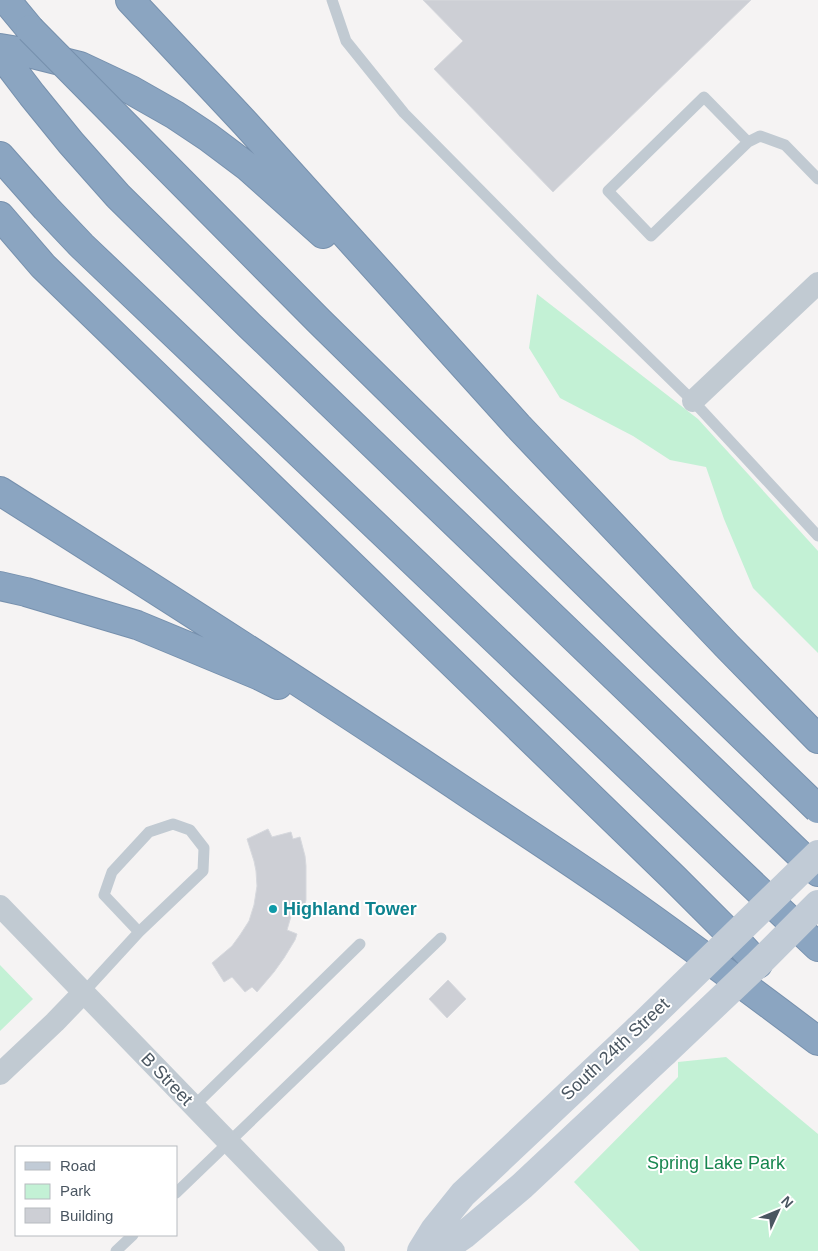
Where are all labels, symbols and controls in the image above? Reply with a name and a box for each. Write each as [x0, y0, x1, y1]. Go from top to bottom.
place label: Highland Tower [283, 899, 417, 919]
marker: Highland Tower [267, 903, 279, 915]
street label: South 24th Street [557, 994, 673, 1104]
street label: B Street [137, 1049, 197, 1109]
legend [15, 1146, 178, 1236]
park label: Spring Lake Park [647, 1153, 786, 1173]
text: Road [60, 1157, 96, 1174]
text: Park [60, 1182, 91, 1199]
north arrow [753, 1186, 803, 1236]
text: N [778, 1193, 797, 1211]
text: Building [60, 1207, 113, 1224]

